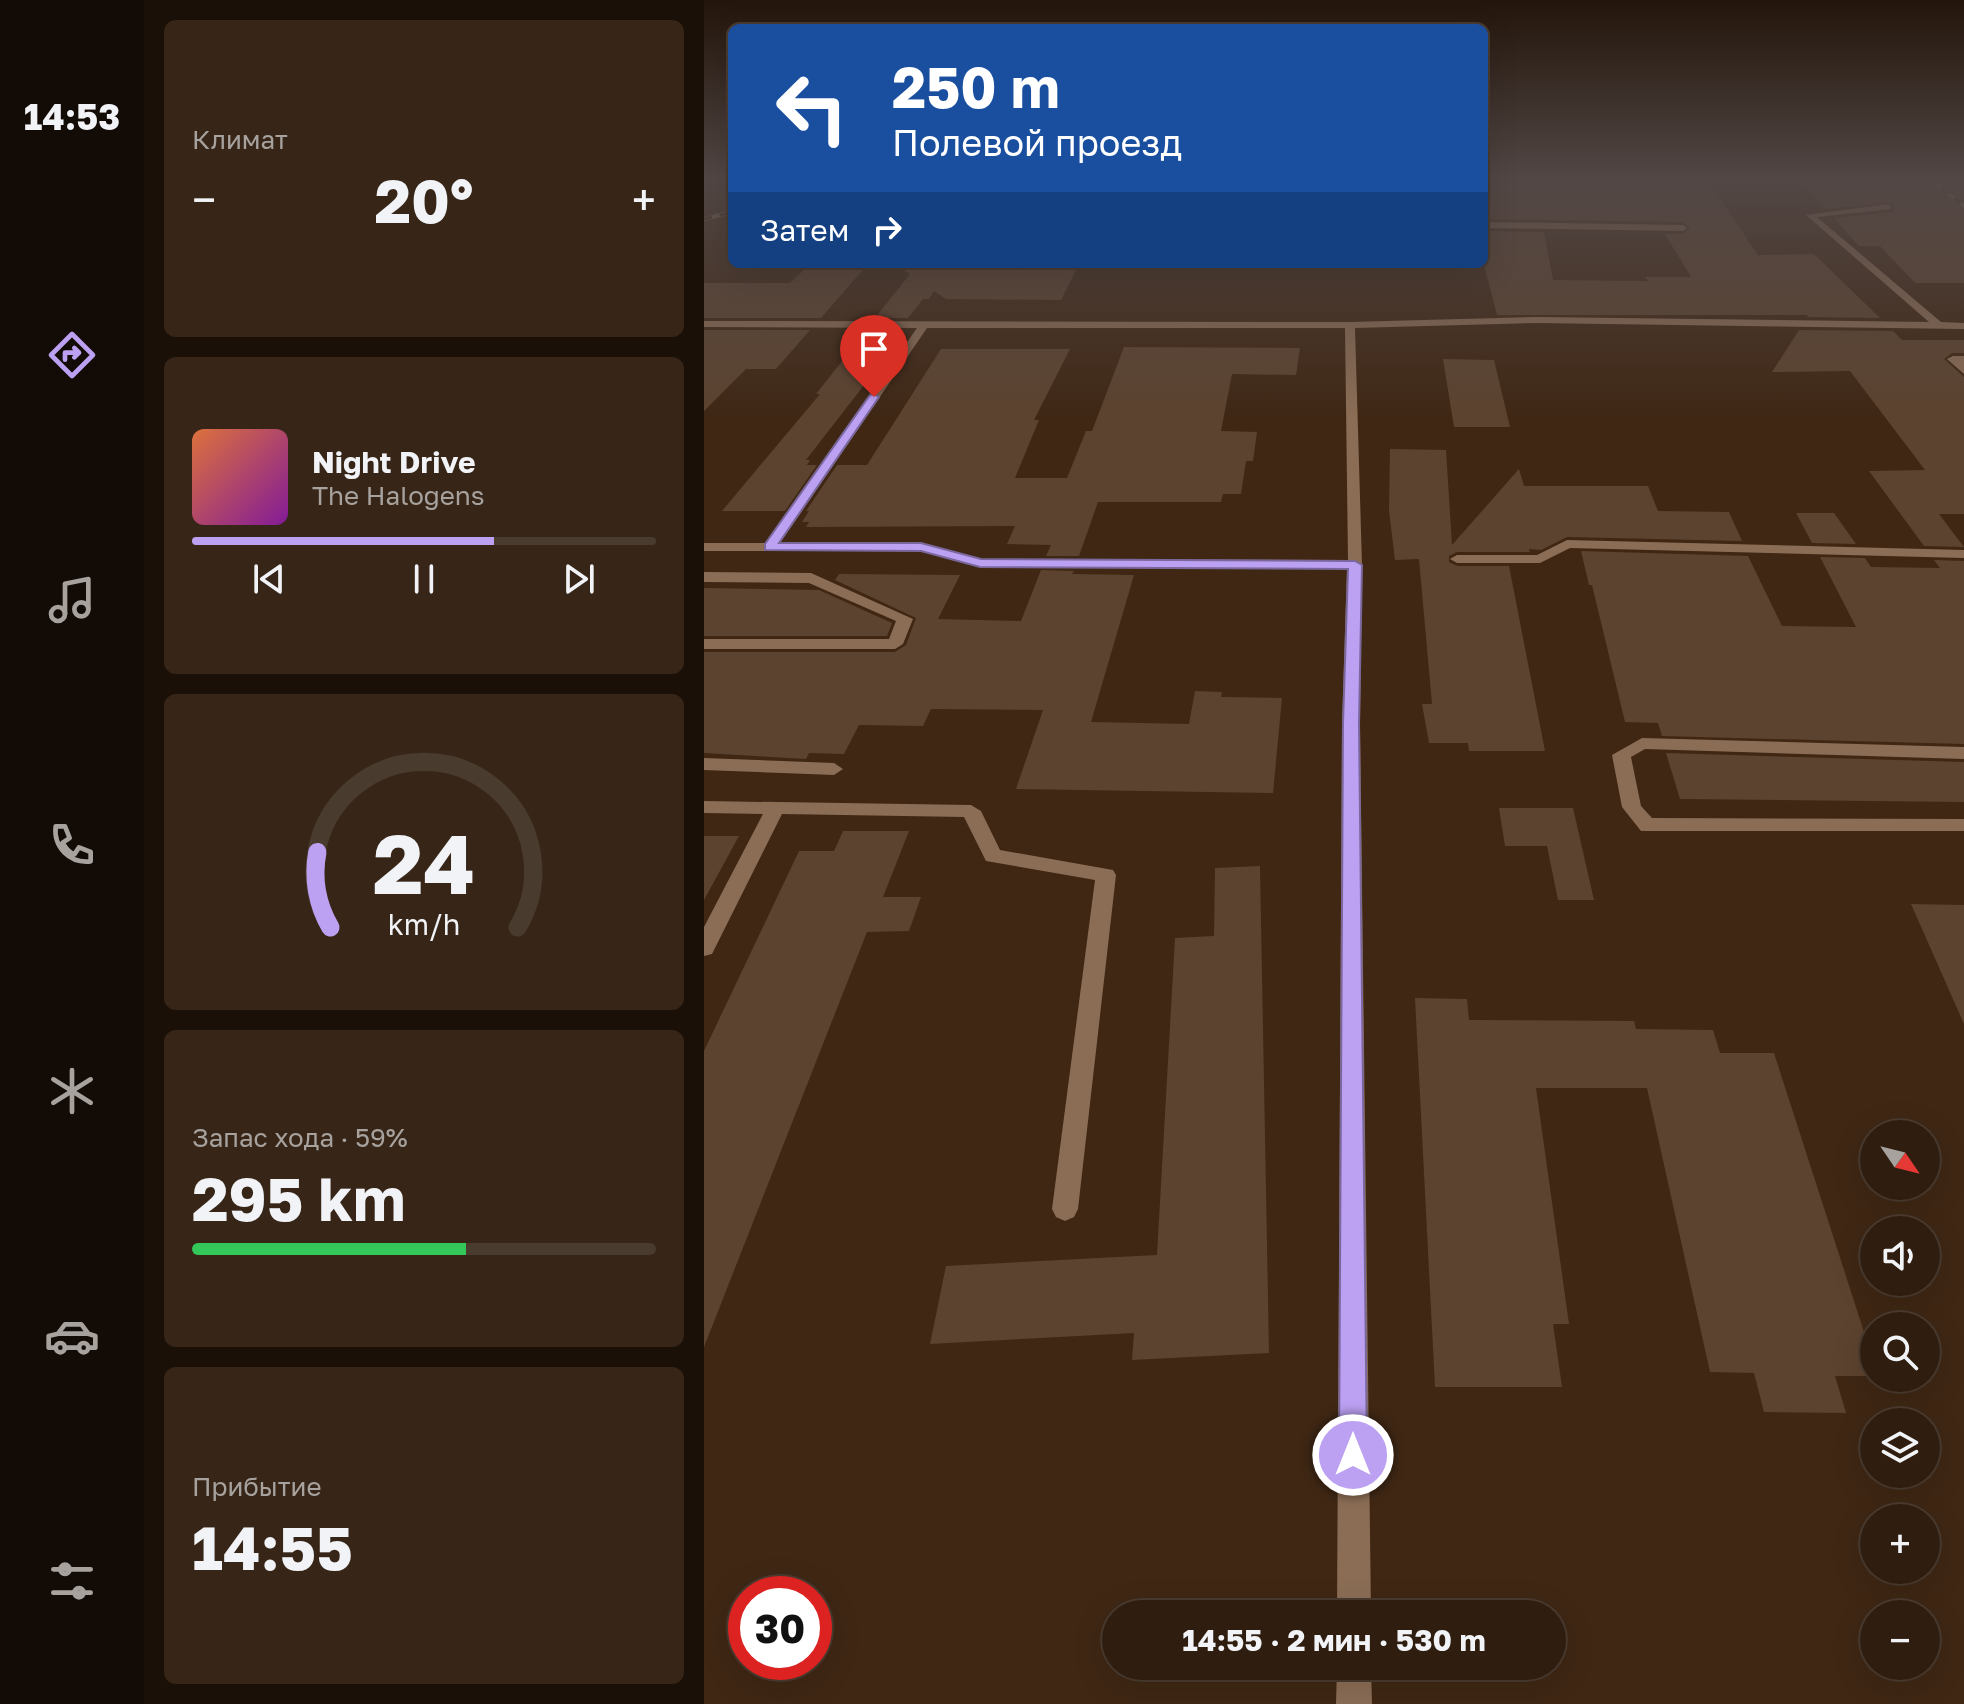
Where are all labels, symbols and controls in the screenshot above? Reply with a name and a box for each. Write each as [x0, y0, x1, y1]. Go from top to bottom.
text: 250 m [892, 53, 1060, 120]
icon: left [760, 56, 864, 160]
text: 14:53 [24, 95, 120, 138]
text: Полевой проезд [892, 121, 1182, 164]
text: Климат [192, 124, 288, 155]
text: 20° [375, 164, 474, 236]
text: − [192, 173, 216, 226]
text: + [632, 173, 656, 226]
icon: right [865, 208, 909, 252]
text: Затем [760, 212, 849, 248]
pin [840, 315, 908, 397]
icon: directions [44, 327, 100, 383]
icon: arrive [852, 327, 896, 371]
text: Night Drive [312, 444, 476, 480]
text: The Halogens [312, 480, 485, 511]
icon: previous [247, 557, 291, 601]
icon: pause [402, 557, 446, 601]
icon: next [557, 557, 601, 601]
icon: music [44, 572, 100, 628]
text: 24 [373, 812, 475, 912]
icon: phone [44, 817, 100, 873]
text: km/h [388, 907, 460, 941]
icon: climate [44, 1063, 100, 1119]
north arrow [1860, 1120, 1940, 1200]
map controls [1860, 1120, 1940, 1680]
text: Запас хода · 59% [192, 1122, 408, 1153]
text: 295 km [192, 1162, 406, 1234]
button: sound [1860, 1216, 1940, 1296]
icon: car [44, 1308, 100, 1364]
button: search [1860, 1312, 1940, 1392]
button: layers [1860, 1408, 1940, 1488]
position arrow [1311, 1413, 1395, 1497]
text: Прибытие [192, 1471, 321, 1502]
button: + [1860, 1504, 1940, 1584]
text: 14:55 [192, 1511, 353, 1583]
icon: filters [44, 1553, 100, 1609]
speed limit sign: 30 [728, 1576, 832, 1680]
button: − [1860, 1600, 1940, 1680]
text: 14:55 · 2 мин · 530 m [1182, 1622, 1486, 1658]

